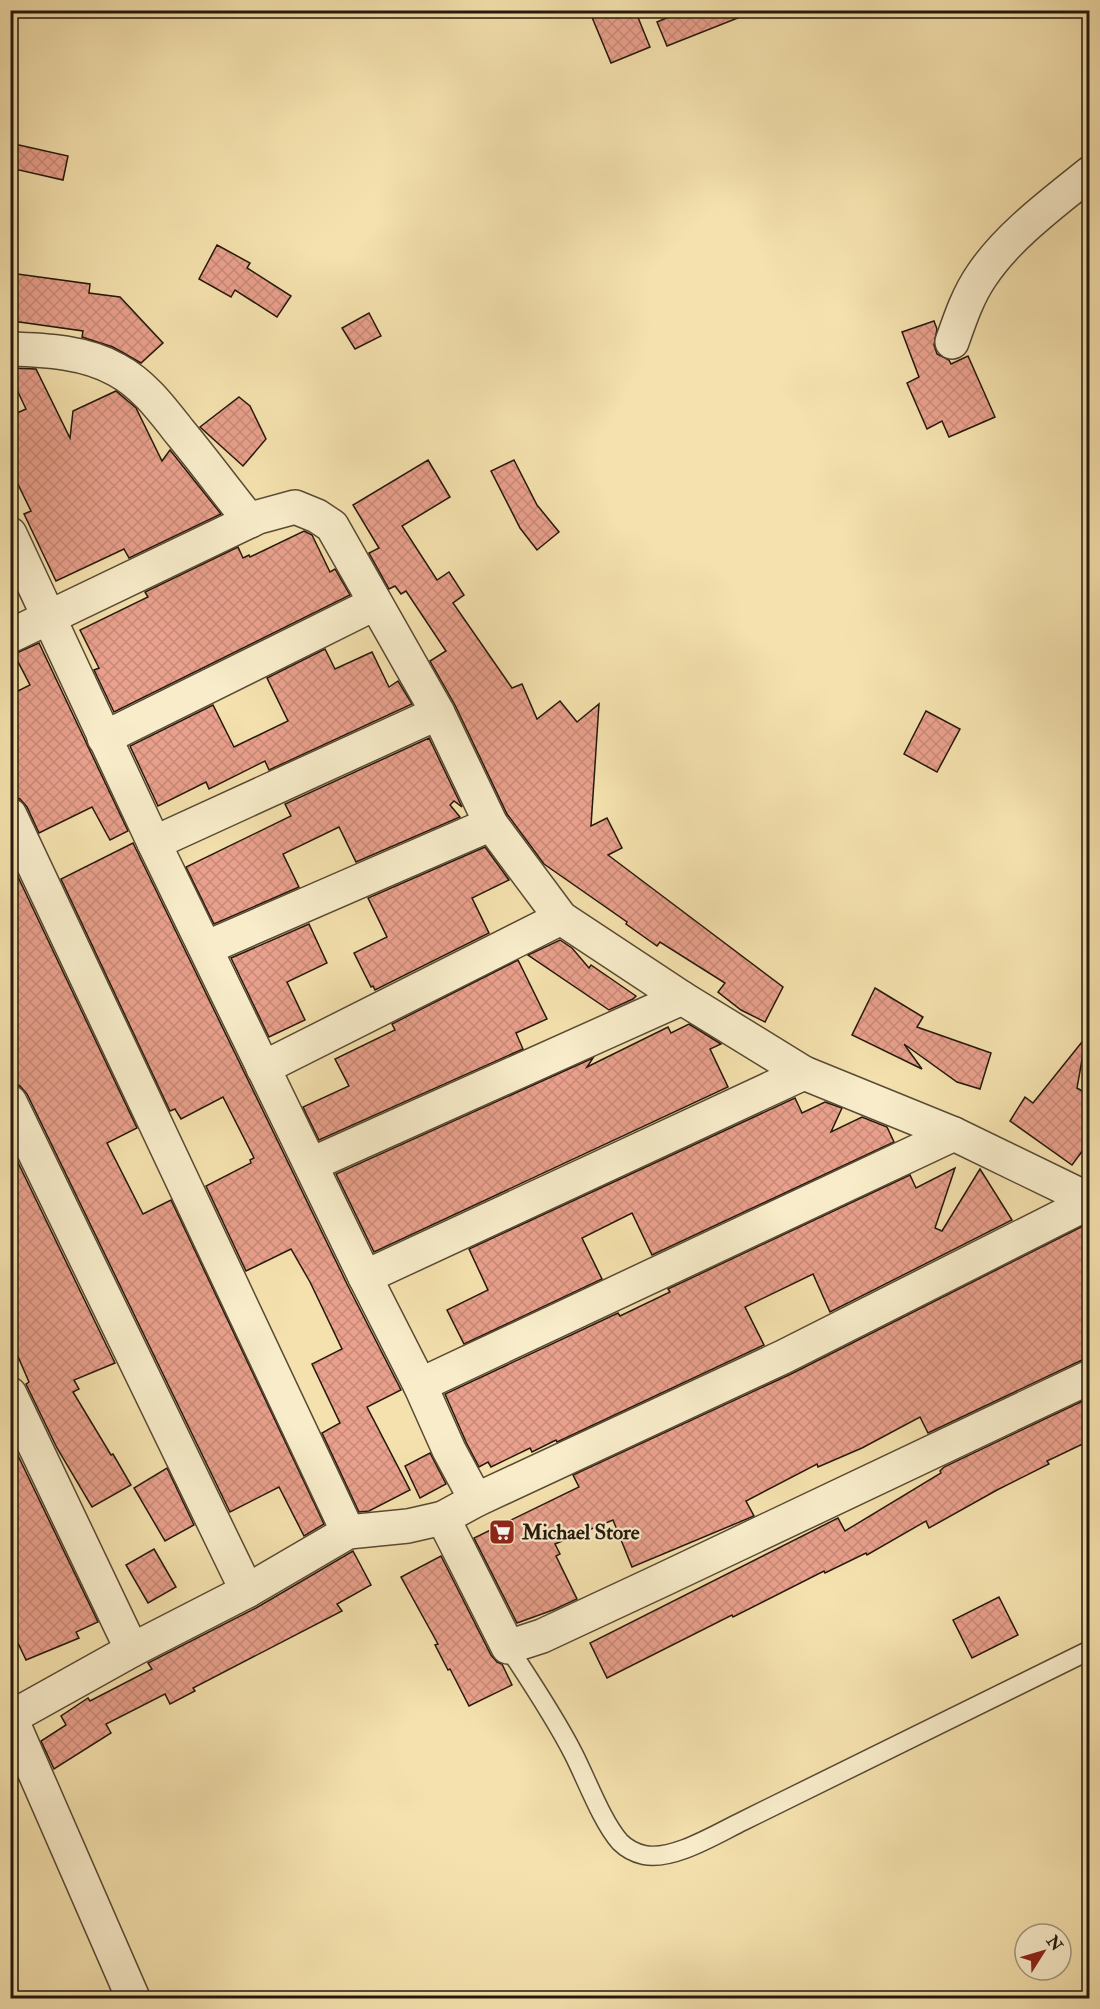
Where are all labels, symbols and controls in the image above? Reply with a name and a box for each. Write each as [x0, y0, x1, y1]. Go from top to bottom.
supermarket icon: Michael Store [487, 1517, 517, 1547]
place label: Michael Store [521, 1519, 640, 1546]
north arrow [1013, 1922, 1073, 1982]
text: N [1041, 1931, 1067, 1956]

